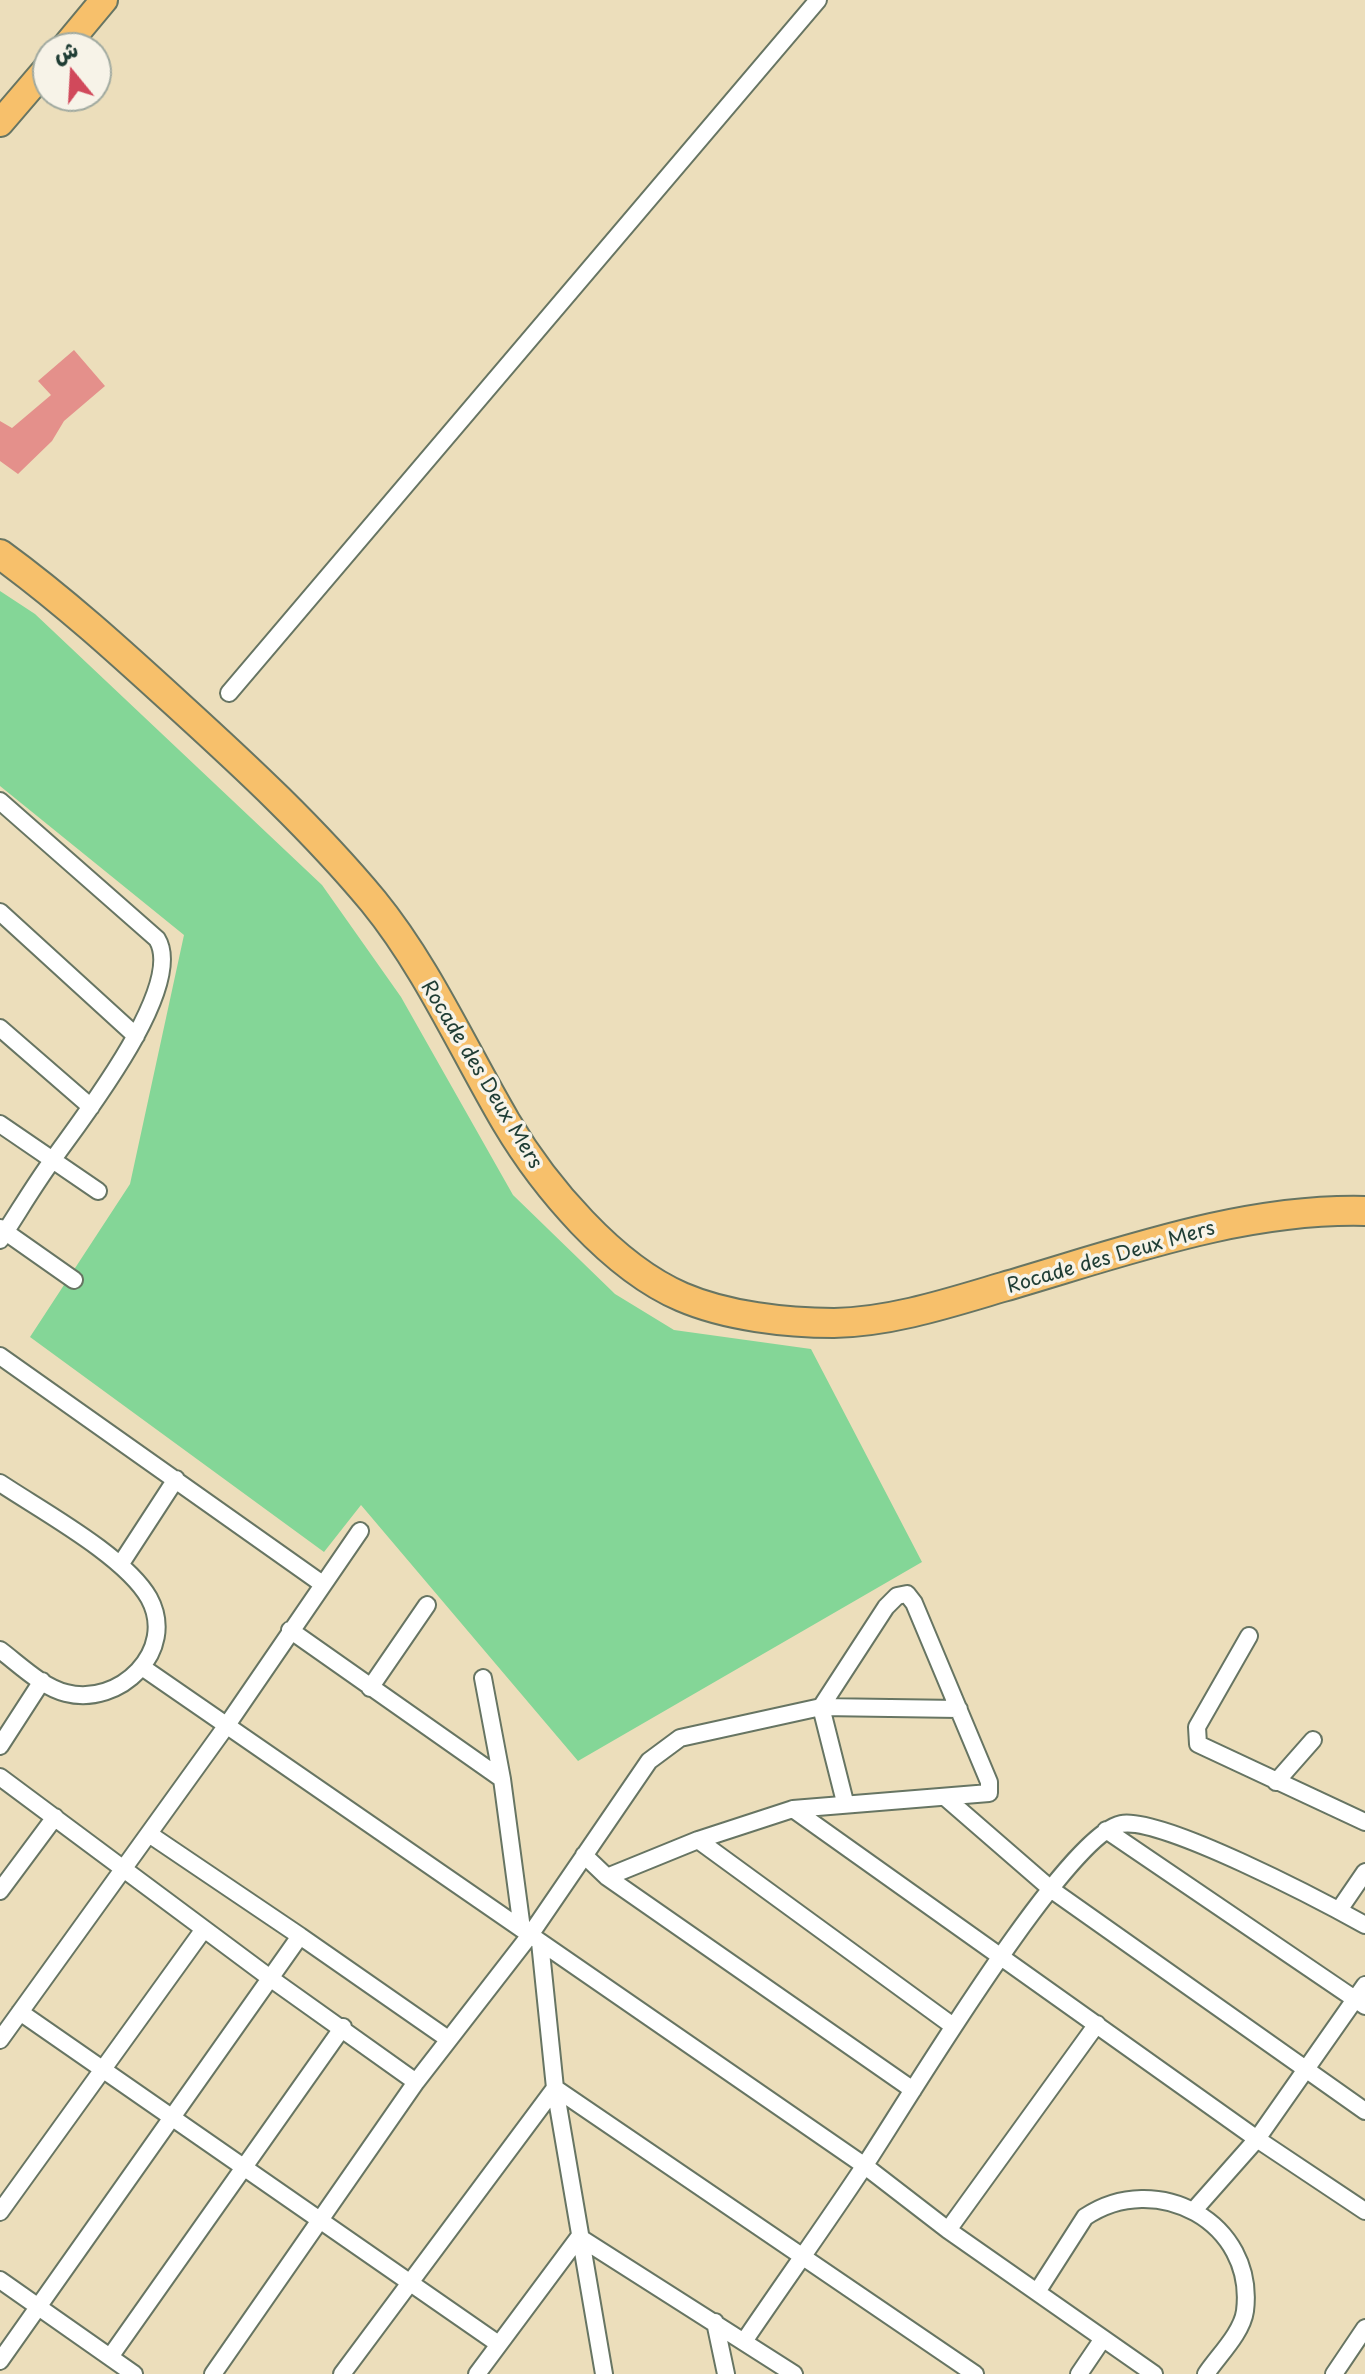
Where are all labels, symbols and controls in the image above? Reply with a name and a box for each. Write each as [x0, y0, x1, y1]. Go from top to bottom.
text: ش [48, 31, 82, 70]
north arrow [32, 32, 112, 112]
street label: Rocade des Deux Mers [415, 976, 547, 1174]
street label: Rocade des Deux Mers [1004, 1217, 1218, 1299]

